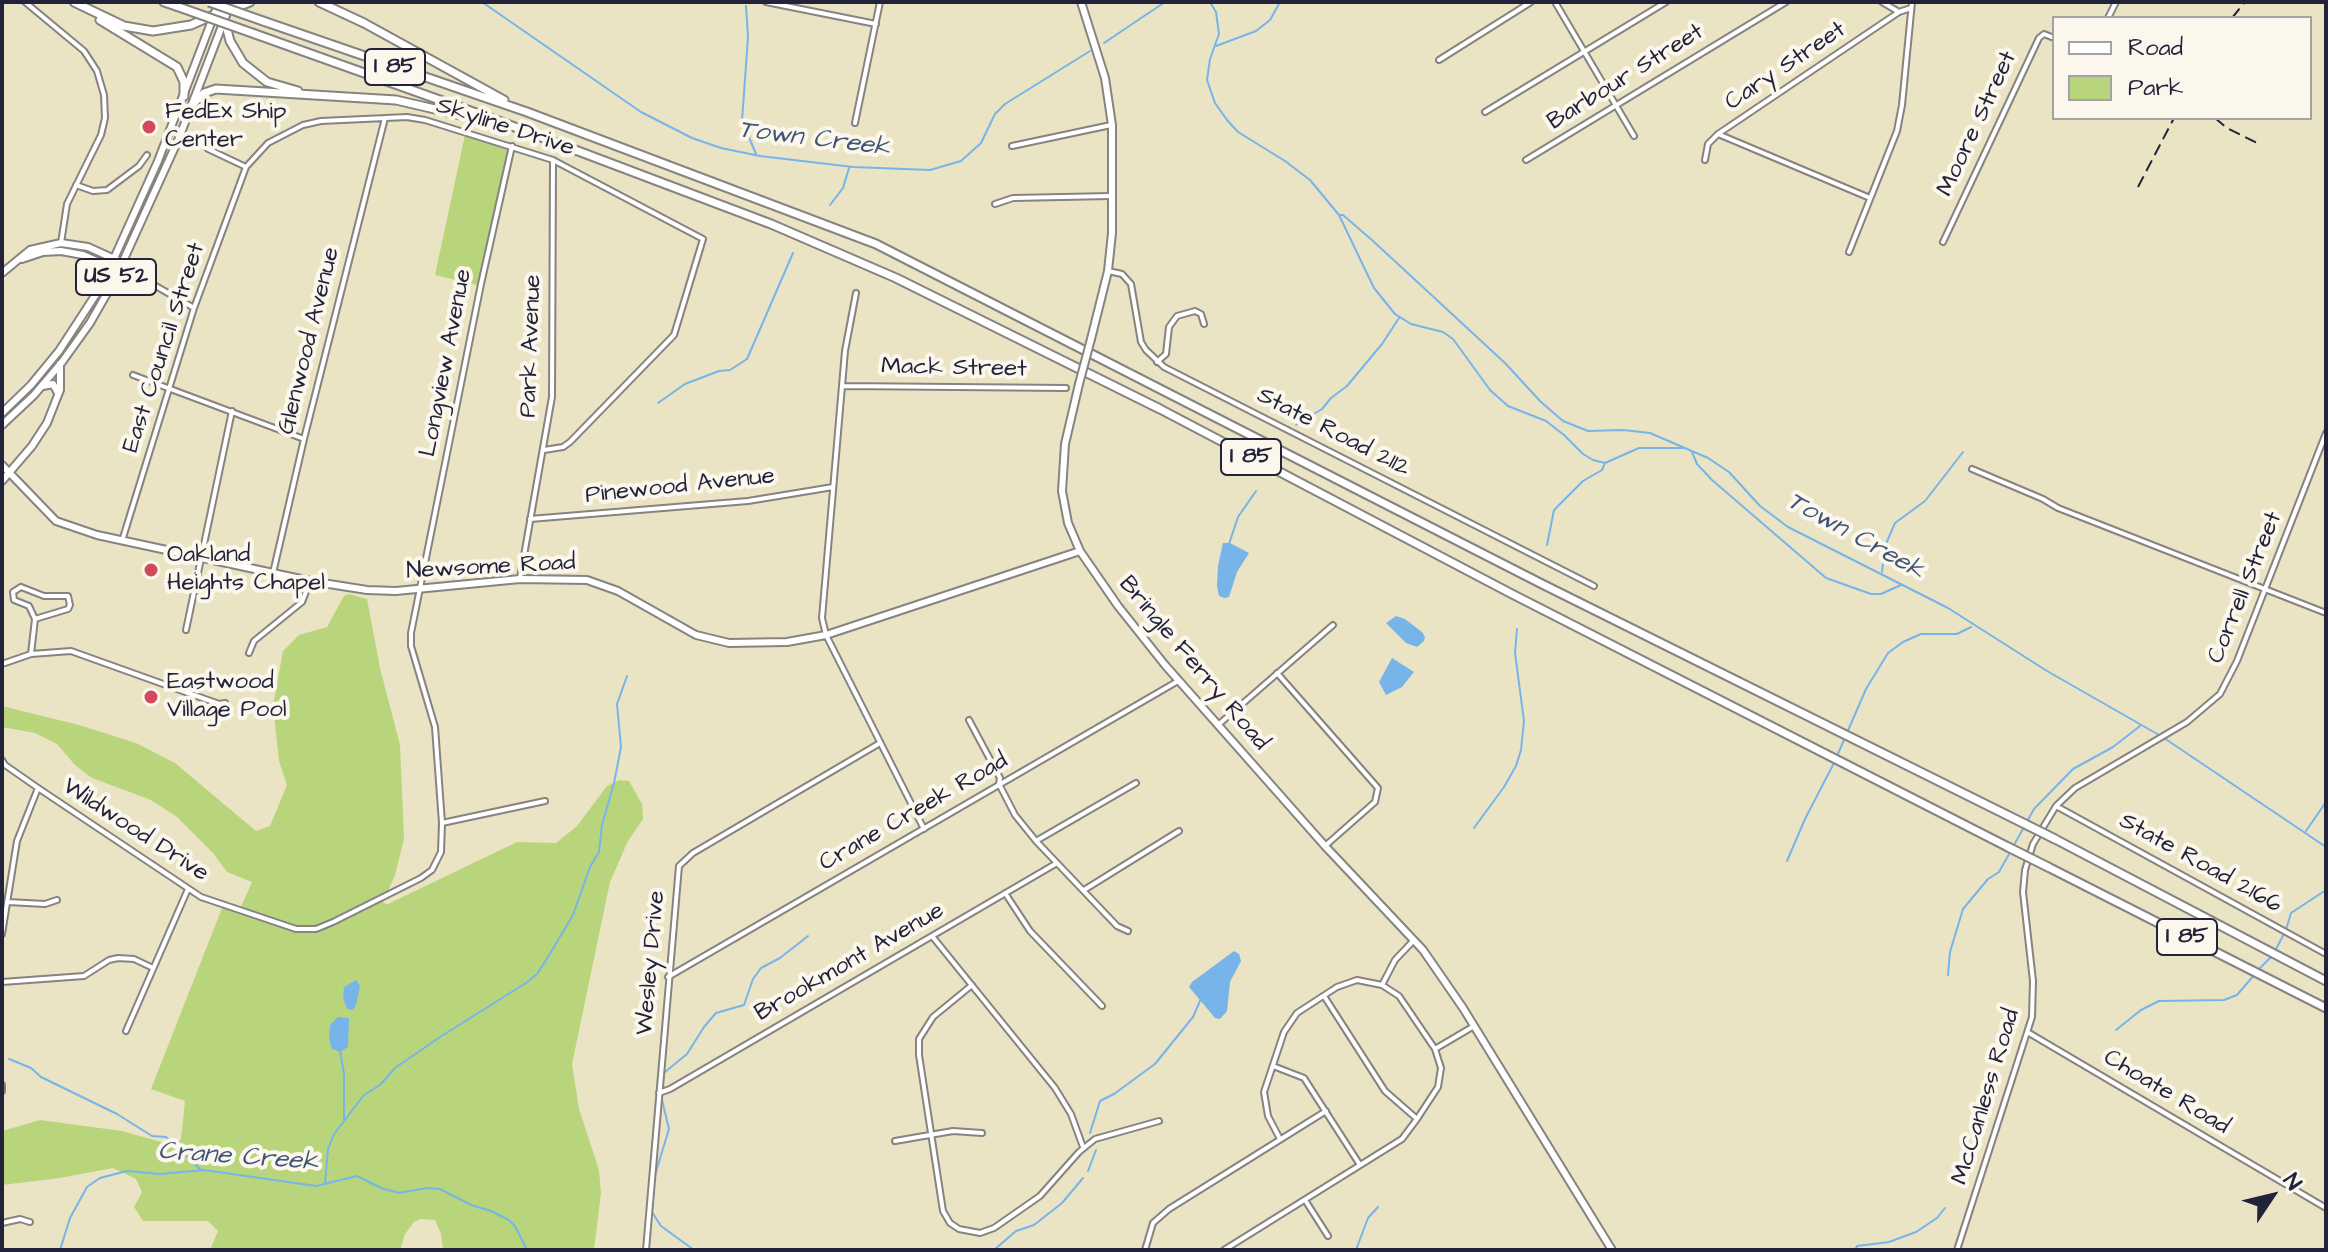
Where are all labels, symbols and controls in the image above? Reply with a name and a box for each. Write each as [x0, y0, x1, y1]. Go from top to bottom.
street label: Cary Street [1720, 16, 1852, 118]
legend [2052, 16, 2312, 120]
street label: Barbour Street [1543, 18, 1709, 138]
text: Road [2128, 31, 2183, 65]
street label: Moore Street [1932, 47, 2024, 201]
road number: I 85 [365, 49, 425, 85]
text: Park [2128, 71, 2184, 105]
street label: Skyline Drive [432, 92, 578, 164]
place label: FedEx Ship Center [165, 99, 286, 155]
water label: Town Creek [737, 115, 891, 165]
marker: FedEx Ship Center [140, 118, 158, 136]
street label: East Council Street [118, 240, 212, 456]
street label: Glenwood Avenue [273, 245, 347, 437]
road number: US 52 [76, 259, 156, 295]
street label: Longview Avenue [415, 267, 479, 459]
street label: Park Avenue [515, 274, 549, 418]
street label: Mack Street [881, 353, 1027, 385]
street label: State Road 2112 [1252, 382, 1414, 484]
road number: I 85 [1221, 439, 1281, 475]
street label: Pinewood Avenue [584, 463, 776, 511]
water label: Town Creek [1781, 486, 1929, 588]
street label: Correll Street [2202, 508, 2290, 668]
place label: Oakland Heights Chapel [167, 542, 325, 598]
street label: Newsome Road [406, 549, 576, 587]
marker: Oakland Heights Chapel [142, 561, 160, 579]
street label: Bringle Ferry Road [1112, 571, 1274, 757]
place label: Eastwood Village Pool [167, 669, 286, 725]
marker: Eastwood Village Pool [142, 688, 160, 706]
street label: Crane Creek Road [815, 747, 1013, 879]
street label: Wildwood Drive [57, 773, 213, 889]
street label: State Road 2166 [2114, 807, 2286, 921]
street label: Wesley Drive [631, 890, 673, 1036]
street label: Brookmont Avenue [750, 897, 950, 1029]
road number: I 85 [2157, 919, 2217, 955]
street label: McCanless Road [1947, 1006, 2027, 1188]
street label: Choate Road [2098, 1044, 2234, 1142]
water label: Crane Creek [157, 1137, 319, 1179]
north arrow [2232, 1156, 2312, 1236]
text: N [2275, 1167, 2309, 1196]

